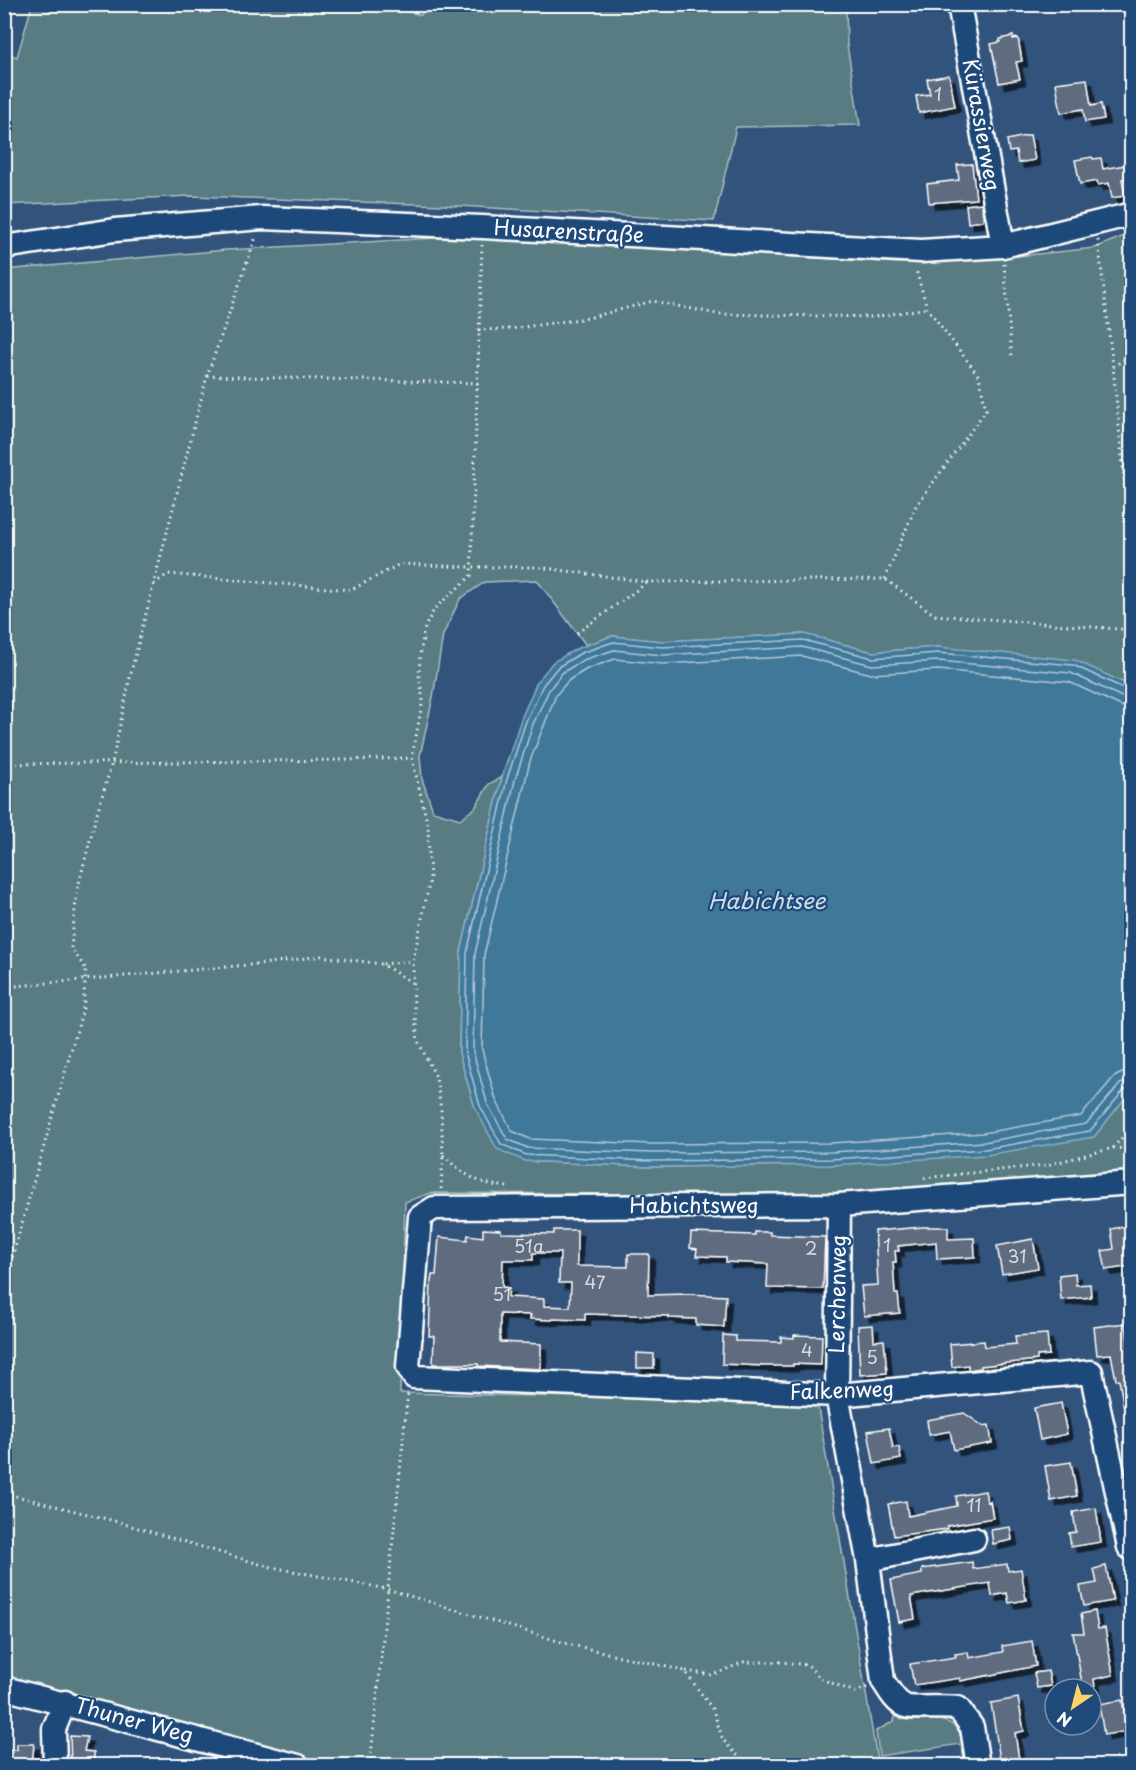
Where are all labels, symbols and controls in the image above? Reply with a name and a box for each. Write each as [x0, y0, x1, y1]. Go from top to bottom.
street label: Kürassierweg [956, 56, 1010, 193]
house number: 1 [934, 80, 942, 107]
street label: Husarenstraße [493, 210, 645, 250]
water label: Habichtsee [708, 883, 827, 916]
street label: Habichtsweg [629, 1188, 759, 1220]
house number: 1 [883, 1231, 891, 1258]
house number: 51a [514, 1232, 545, 1259]
house number: 2 [805, 1234, 817, 1261]
street label: Lerchenweg [819, 1234, 853, 1354]
house number: 31 [1008, 1242, 1026, 1269]
house number: 47 [584, 1268, 606, 1295]
house number: 51 [492, 1280, 512, 1307]
house number: 4 [801, 1336, 813, 1363]
house number: 5 [866, 1343, 878, 1370]
street label: Falkenweg [789, 1371, 895, 1407]
house number: 11 [966, 1491, 982, 1518]
north arrow [1043, 1677, 1103, 1737]
street label: Thuner Weg [72, 1688, 197, 1750]
text: N [1052, 1707, 1076, 1734]

